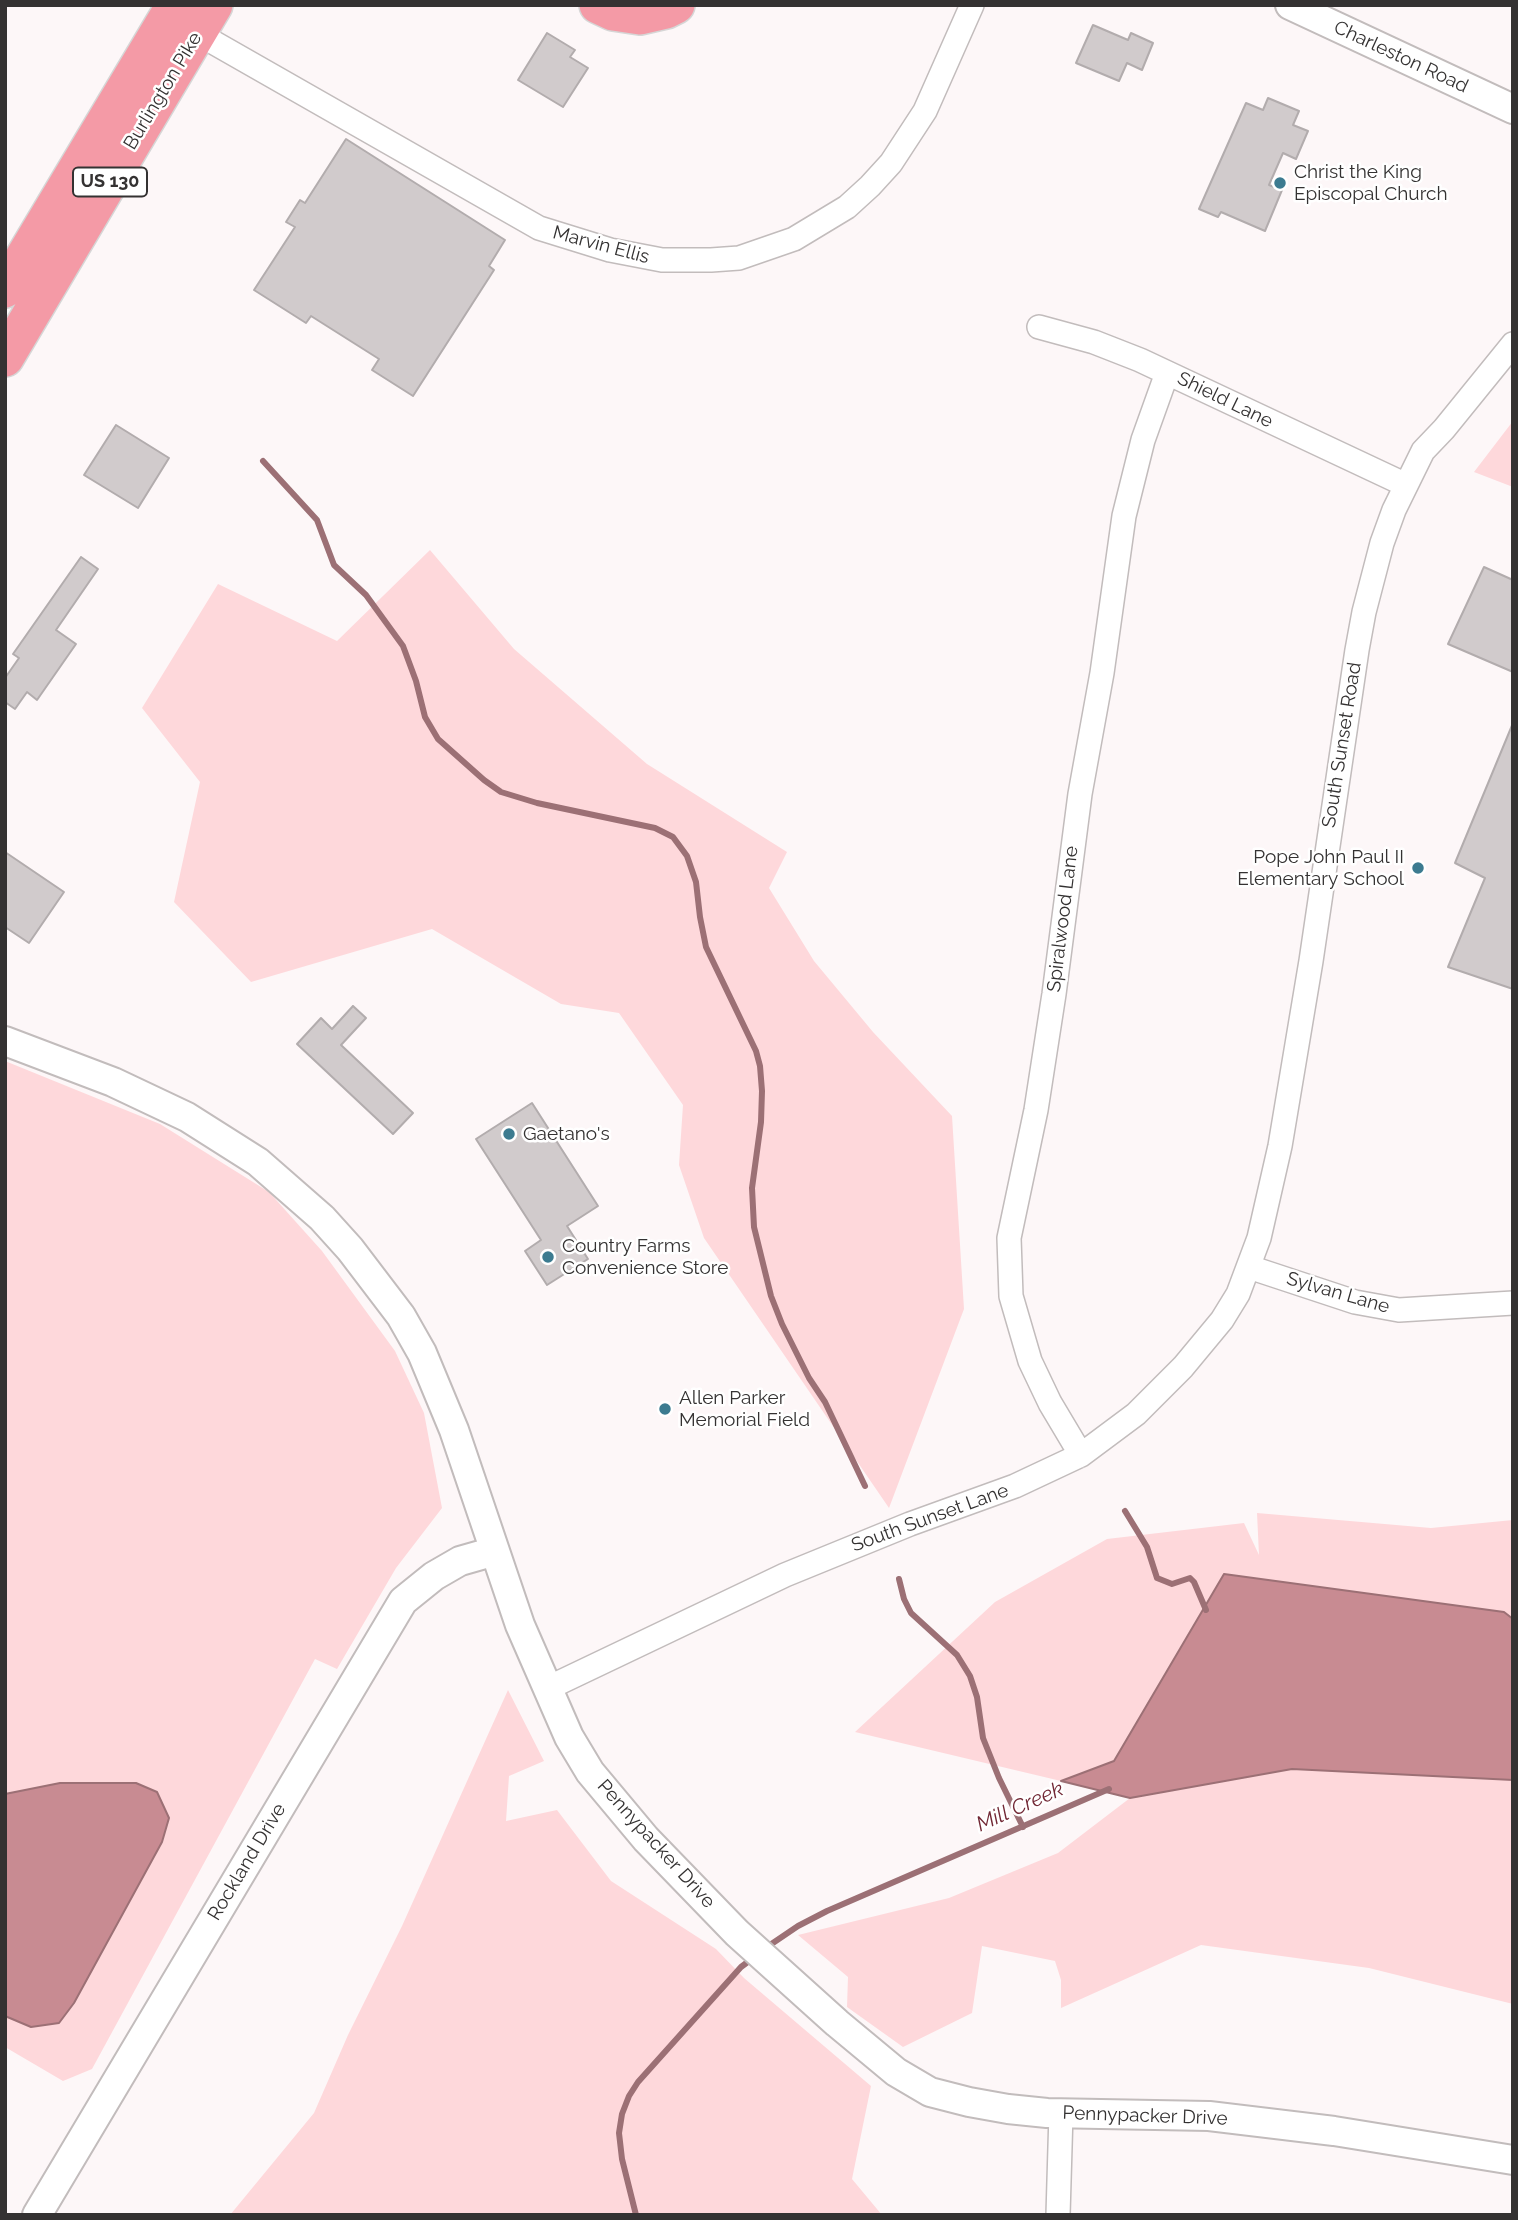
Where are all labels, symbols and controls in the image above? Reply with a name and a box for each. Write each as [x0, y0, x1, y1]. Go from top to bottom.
street label: Charleston Road [1330, 16, 1472, 98]
street label: Burlington Pike [119, 28, 207, 154]
place label: Christ the King Episcopal Church [1294, 161, 1448, 205]
road number: US 130 [73, 168, 147, 196]
marker: Christ the King Episcopal Church [1272, 175, 1288, 191]
street label: Marvin Ellis [550, 221, 652, 269]
street label: Shield Lane [1174, 367, 1276, 433]
street label: South Sunset Road [1318, 661, 1366, 829]
street label: Spiralwood Lane [1043, 845, 1083, 993]
place label: Pope John Paul II Elementary School [1237, 846, 1404, 890]
marker: Pope John Paul II Elementary School [1410, 860, 1426, 876]
place label: Gaetano's [523, 1123, 610, 1145]
marker: Gaetano's [501, 1126, 517, 1142]
place label: Country Farms Convenience Store [562, 1235, 728, 1279]
marker: Country Farms Convenience Store [540, 1249, 556, 1265]
street label: Sylvan Lane [1284, 1267, 1392, 1319]
place label: Allen Parker Memorial Field [679, 1387, 810, 1431]
marker: Allen Parker Memorial Field [657, 1401, 673, 1417]
street label: South Sunset Lane [848, 1479, 1012, 1557]
street label: Pennypacker Drive [592, 1775, 720, 1913]
water label: Mill Creek [972, 1777, 1068, 1837]
street label: Rockland Drive [203, 1799, 291, 1925]
street label: Pennypacker Drive [1062, 2102, 1228, 2130]

